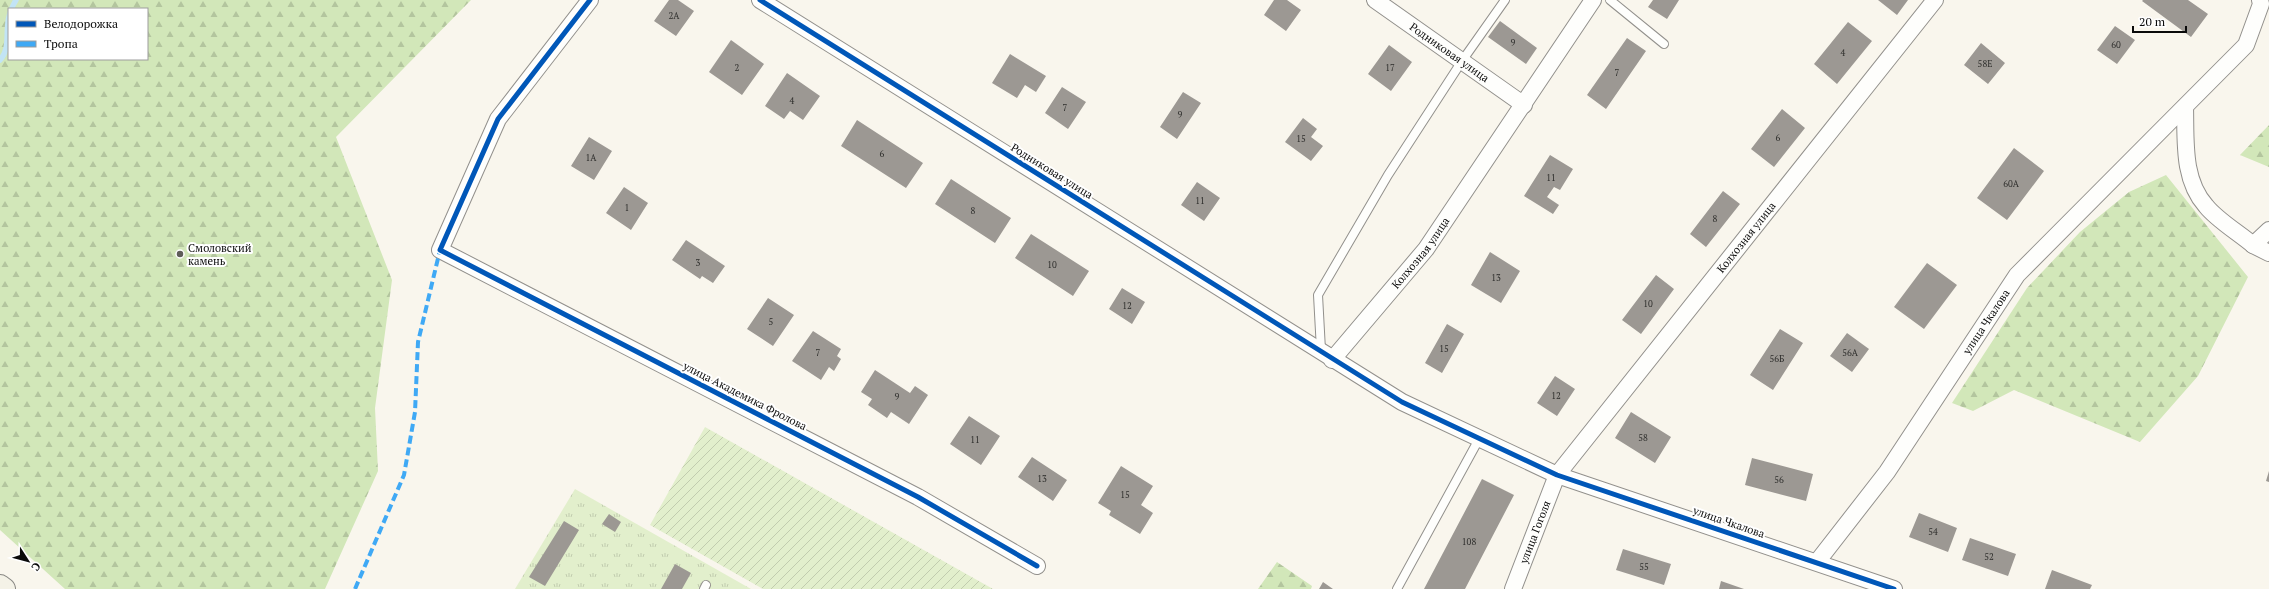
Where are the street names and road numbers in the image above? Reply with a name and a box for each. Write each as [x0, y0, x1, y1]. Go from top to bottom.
street label: Родниковая улица [1407, 20, 1492, 85]
street label: Родниковая улица [1008, 140, 1096, 202]
street label: Колхозная улица [1714, 199, 1779, 276]
street label: Колхозная улица [1389, 214, 1453, 291]
street label: улица Чкалова [1959, 286, 2013, 358]
street label: улица Академика Фролова [680, 358, 809, 433]
street label: улица Гоголя [1516, 498, 1554, 567]
street label: улица Чкалова [1690, 503, 1767, 541]

